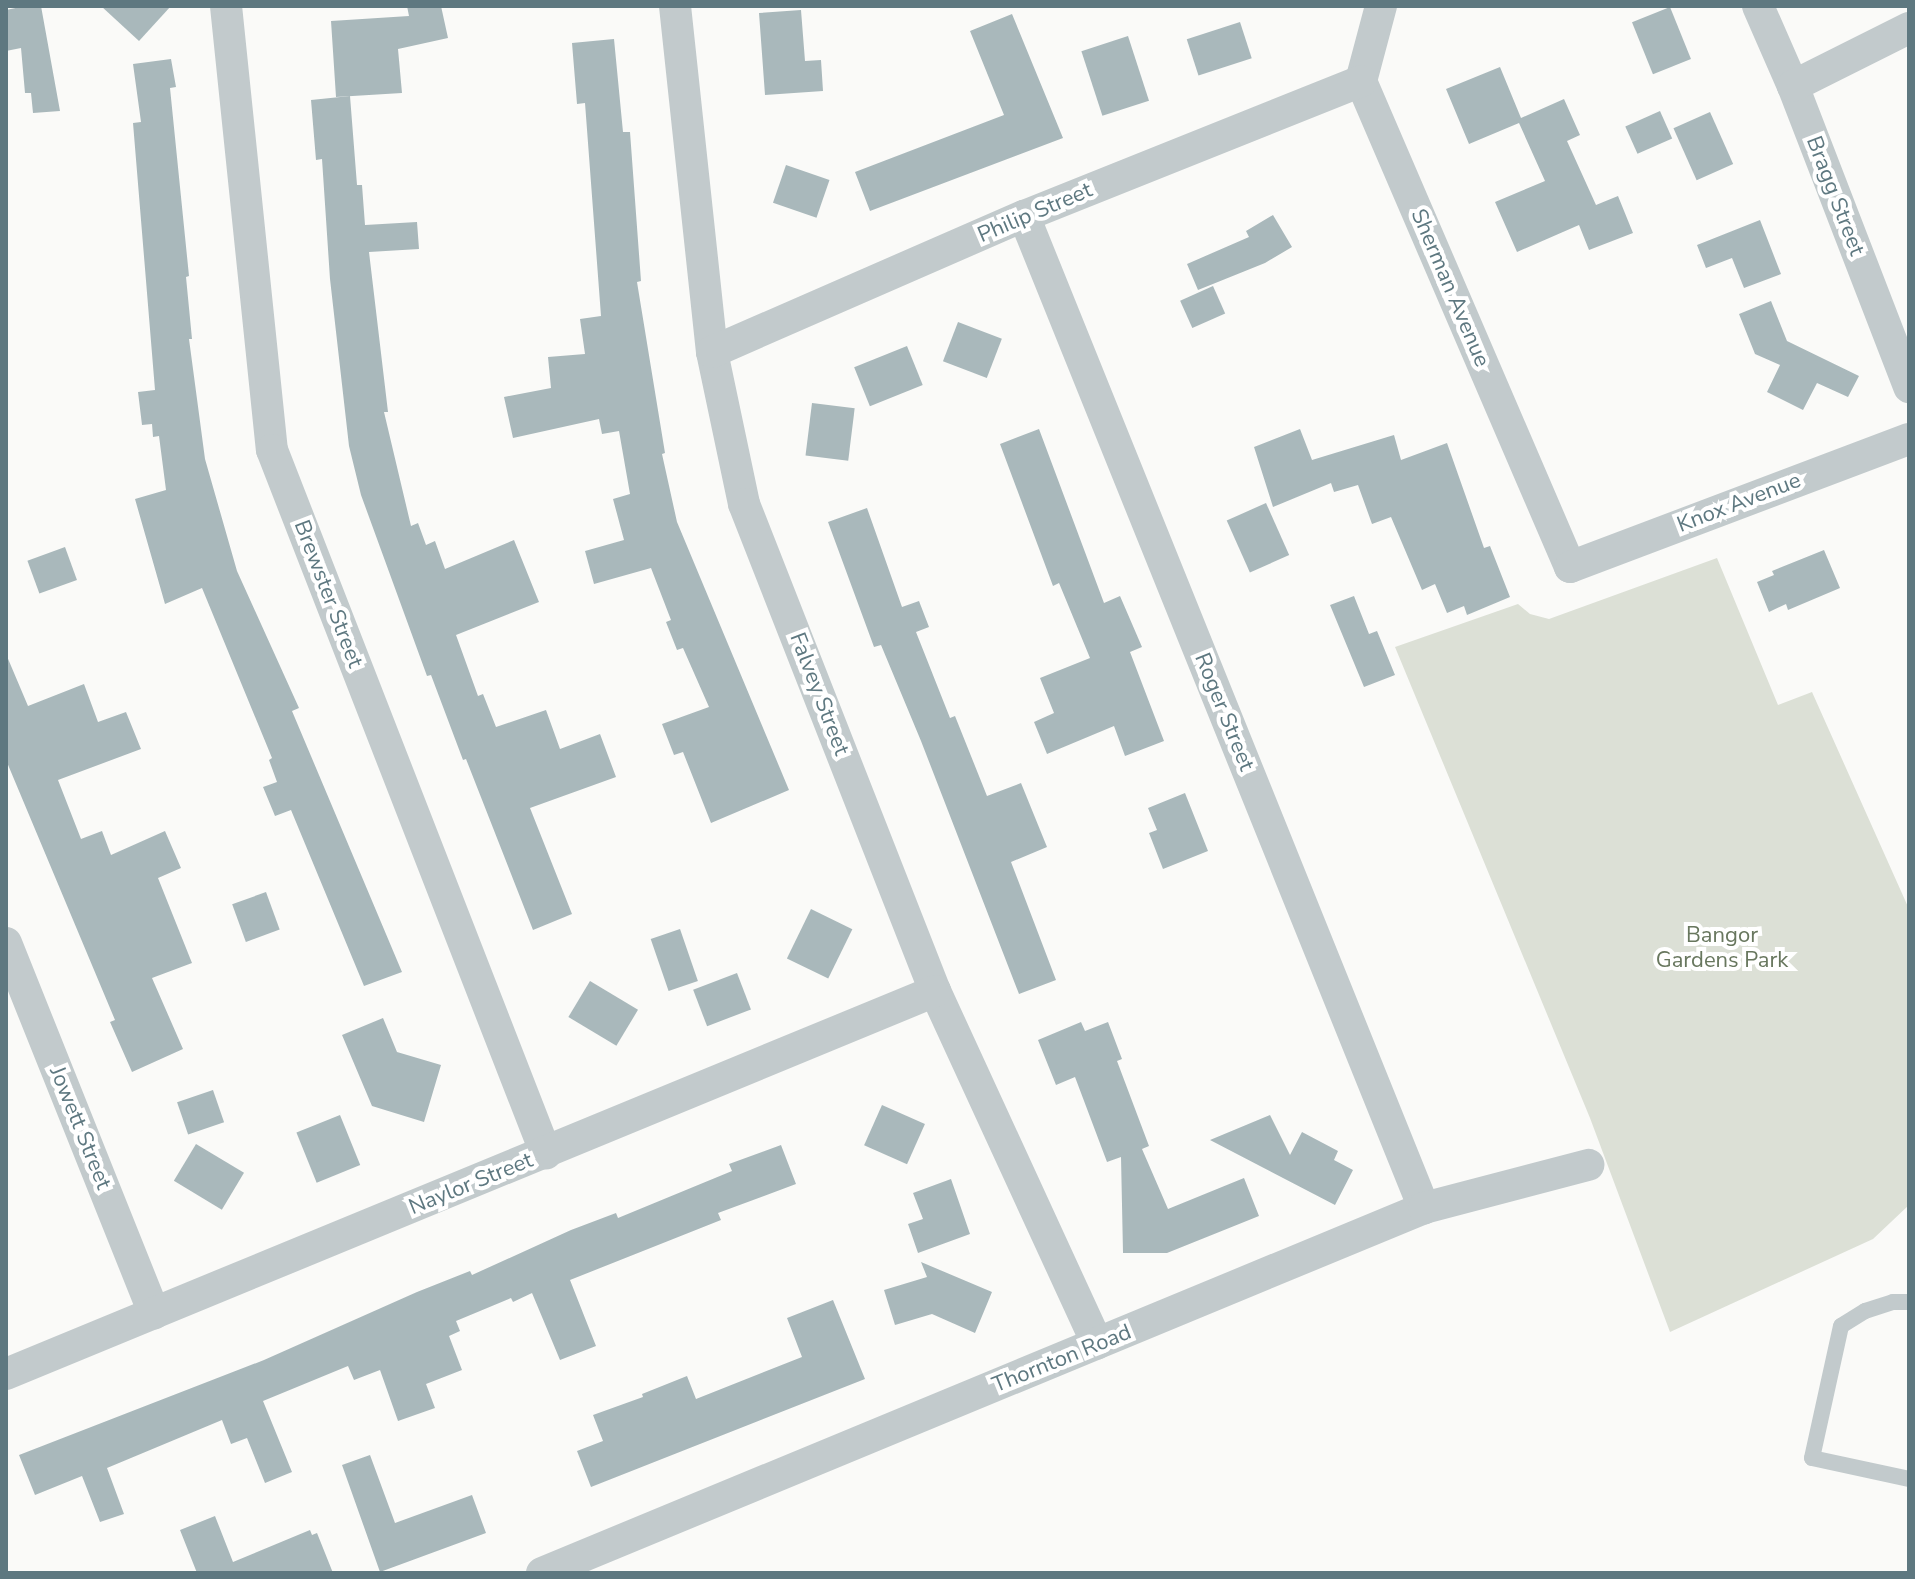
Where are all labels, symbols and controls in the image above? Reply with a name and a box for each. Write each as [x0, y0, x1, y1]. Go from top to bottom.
street label: Bragg Street [1800, 133, 1870, 259]
street label: Philip Street [974, 177, 1096, 249]
street label: Sherman Avenue [1405, 205, 1495, 371]
street label: Knox Avenue [1673, 467, 1805, 539]
street label: Brewster Street [288, 517, 368, 671]
street label: Falvey Street [784, 629, 854, 759]
street label: Roger Street [1188, 649, 1260, 775]
park label: Bangor Gardens Park [1656, 922, 1788, 974]
street label: Jowett Street [43, 1063, 117, 1193]
street label: Naylor Street [405, 1147, 537, 1221]
street label: Thornton Road [989, 1319, 1135, 1399]

